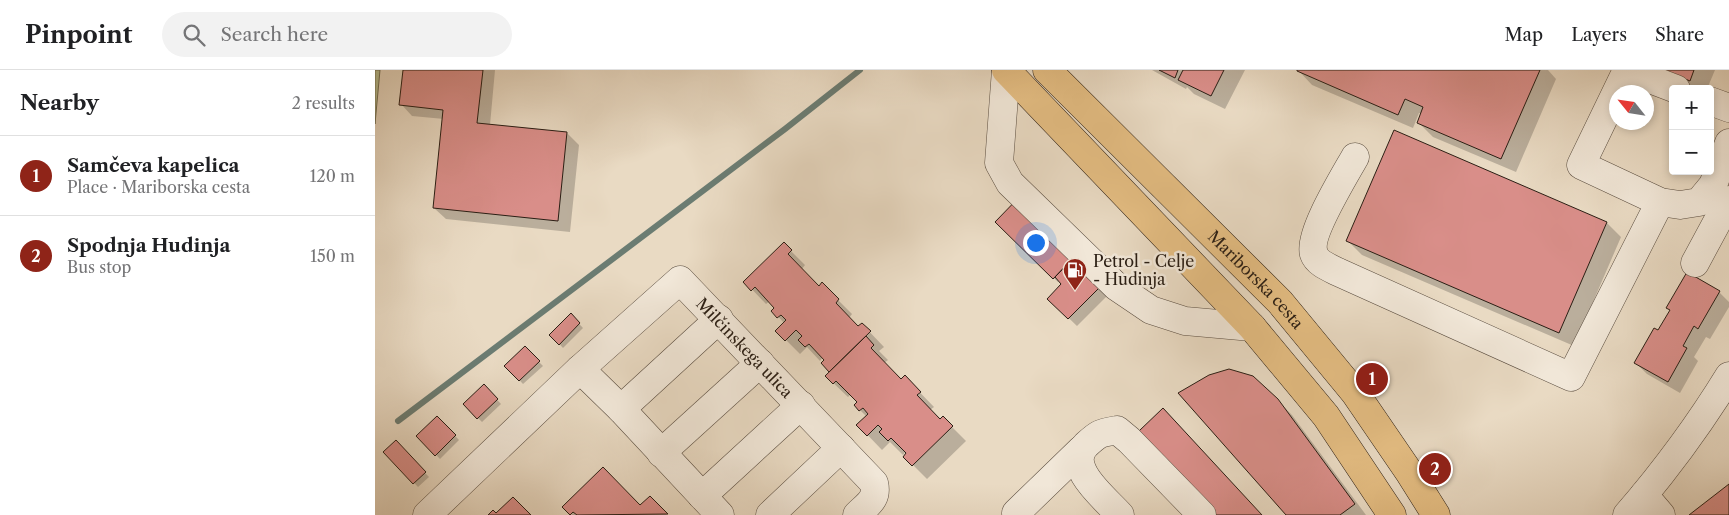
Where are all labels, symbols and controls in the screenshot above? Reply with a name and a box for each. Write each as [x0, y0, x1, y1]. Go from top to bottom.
search box [162, 12, 512, 57]
text: Pinpoint [25, 20, 132, 49]
icon: search [180, 21, 208, 49]
text: Search here [220, 23, 328, 46]
text: Map [1505, 24, 1543, 46]
text: Layers [1571, 24, 1627, 46]
text: Share [1655, 24, 1704, 46]
north arrow [1609, 85, 1654, 130]
map controls [1669, 85, 1714, 175]
button: + [1669, 85, 1714, 130]
text: Nearby [20, 90, 99, 115]
text: 2 results [292, 93, 355, 113]
button: − [1669, 130, 1714, 175]
text: Samčeva kapelica [67, 154, 240, 177]
text: 1 [32, 166, 40, 186]
text: 120 m [310, 166, 355, 186]
text: Place · Mariborska cesta [67, 177, 250, 197]
street label: Mariborska cesta [1204, 226, 1308, 333]
your location [1023, 230, 1049, 256]
text: Spodnja Hudinja [67, 234, 231, 257]
text: 2 [31, 246, 41, 266]
text: 150 m [310, 246, 355, 266]
place label: Petrol - Celje - Hudinja [1093, 251, 1194, 289]
text: Bus stop [67, 257, 131, 277]
fuel station icon: Petrol - Celje - Hudinja [1062, 257, 1088, 291]
street label: Milčinskega ulica [692, 293, 798, 402]
pin: 1 [1356, 360, 1388, 398]
pin: 2 [1419, 450, 1451, 488]

